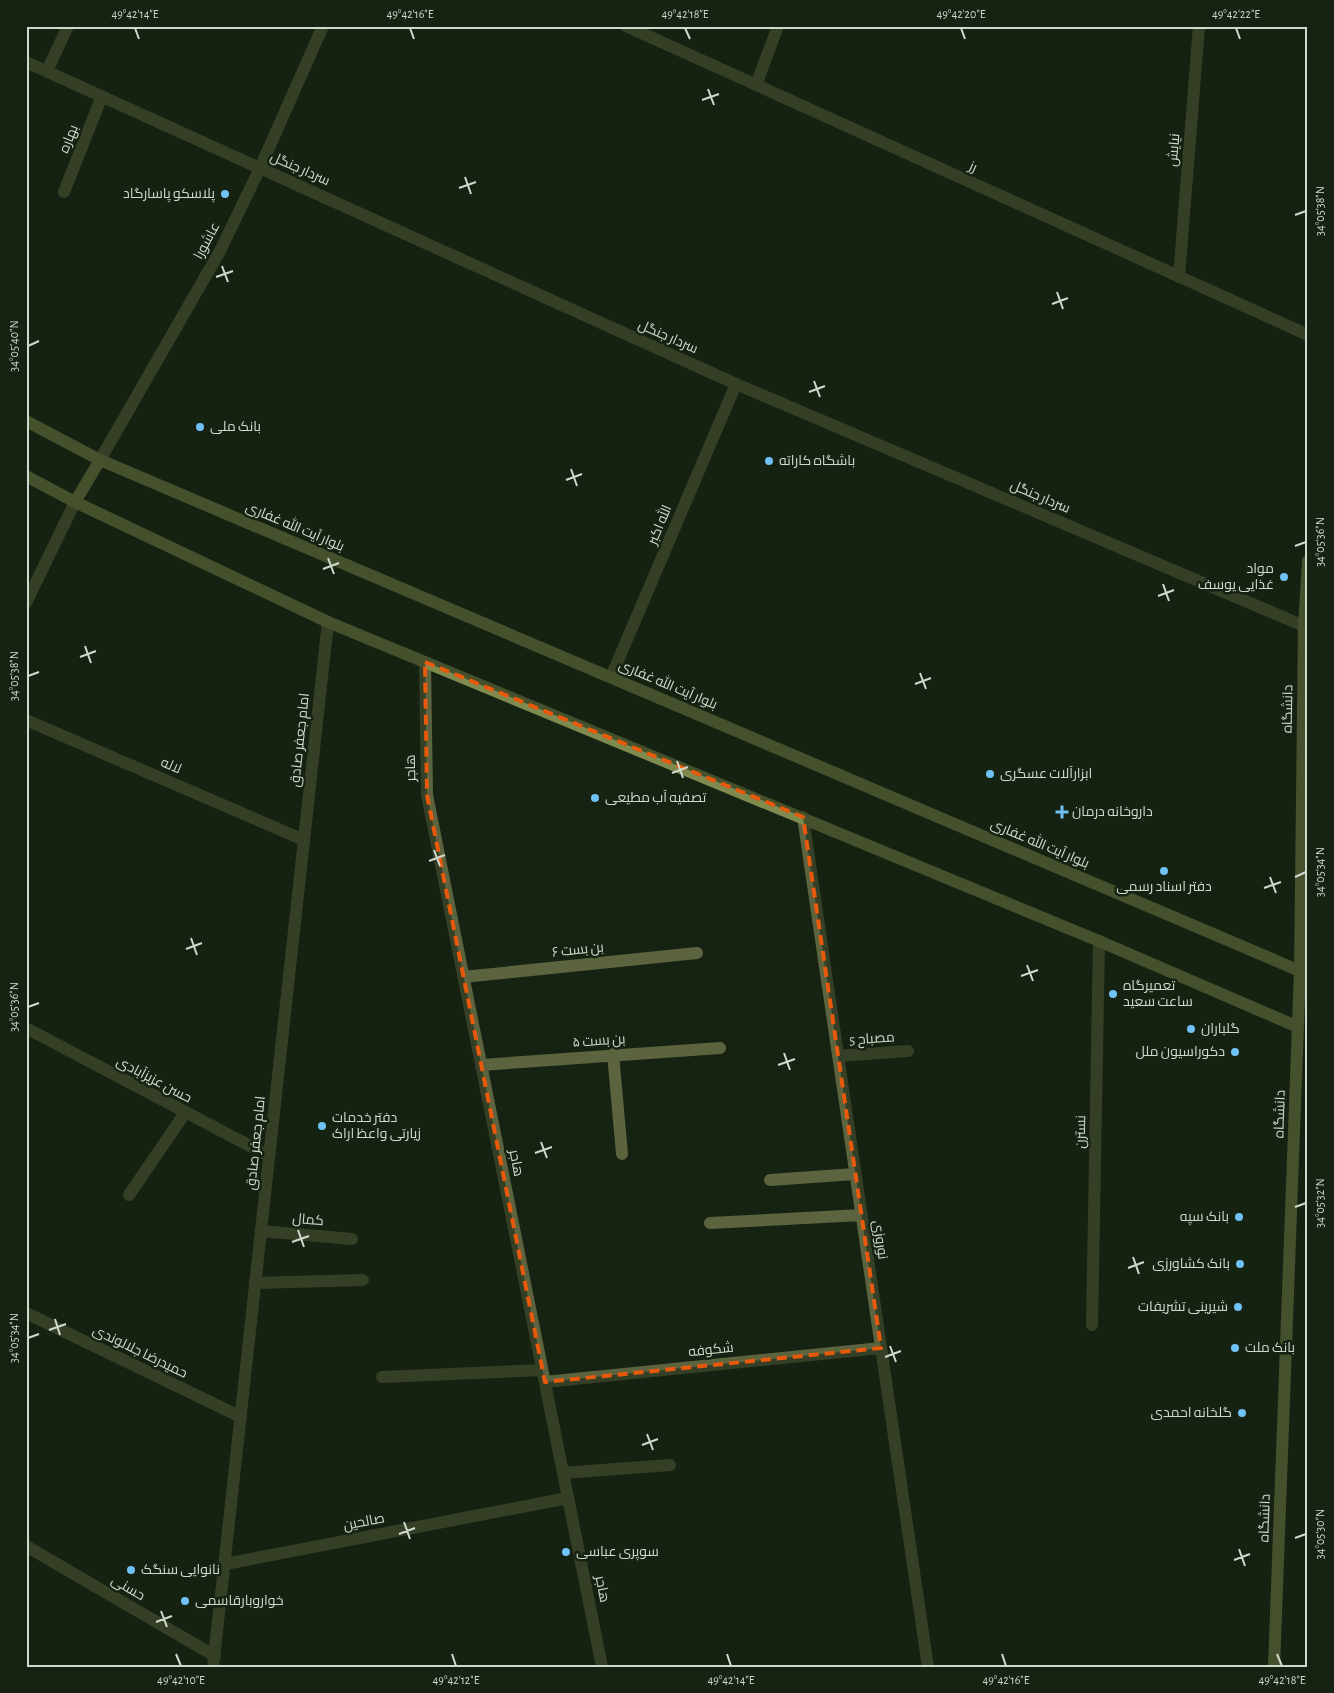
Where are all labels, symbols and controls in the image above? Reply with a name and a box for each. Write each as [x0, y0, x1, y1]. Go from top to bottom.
text: 49°42'14"E [111, 8, 159, 20]
text: 49°42'16"E [386, 8, 434, 20]
text: 49°42'18"E [661, 8, 709, 20]
text: 49°42'20"E [936, 8, 986, 20]
text: 49°42'22"E [1212, 8, 1260, 20]
street label: بهاره [57, 123, 81, 155]
street label: نیایش [1166, 133, 1182, 167]
street label: سردار جنگل [268, 150, 332, 188]
street label: رز [966, 159, 979, 175]
text: 34°05'38"N [1314, 186, 1326, 236]
place label: پلاسکو پاسارگاد [123, 187, 215, 203]
marker: پلاسکو پاسارگاد [219, 188, 231, 200]
street label: عاشورا [192, 220, 222, 262]
street label: سردار جنگل [636, 318, 700, 356]
text: 34°05'40"N [8, 320, 20, 372]
place label: بانک ملی [210, 420, 261, 434]
marker: بانک ملی [194, 421, 206, 433]
place label: باشگاه کاراته [779, 454, 855, 468]
marker: باشگاه کاراته [763, 455, 775, 467]
street label: سردار جنگل [1008, 478, 1072, 516]
street label: بلوار آیت الله غفاری [244, 497, 347, 554]
street label: الله اکبر [642, 502, 675, 548]
text: 34°05'36"N [1314, 517, 1326, 567]
place label: مواد غذایی یوسف [1198, 562, 1274, 592]
marker: مواد غذایی یوسف [1278, 571, 1290, 583]
text: 34°05'38"N [8, 651, 20, 701]
street label: بلوار آیت الله غفاری [617, 655, 720, 712]
street label: دانشگاه [1281, 685, 1295, 733]
street label: امام جعفر صادق [288, 692, 314, 788]
street label: هاجر [404, 754, 418, 783]
street label: لاله [159, 755, 183, 777]
place label: ابزارآلات عسگری [1000, 766, 1092, 781]
marker: ابزارآلات عسگری [984, 768, 996, 780]
place label: تصفیه آب مطیعی [605, 790, 706, 805]
marker: تصفیه آب مطیعی [589, 792, 601, 804]
place label: داروخانه درمان [1072, 805, 1153, 819]
marker: داروخانه درمان [1056, 806, 1068, 818]
street label: بلوار آیت الله غفاری [989, 814, 1092, 871]
text: 34°05'34"N [1314, 847, 1326, 897]
marker: دفتر اسناد رسمی [1158, 865, 1170, 877]
place label: دفتر اسناد رسمی [1116, 880, 1212, 894]
street label: بن بست ۶ [551, 940, 605, 960]
place label: تعمیرگاه ساعت سعید [1123, 979, 1193, 1009]
text: 34°05'36"N [8, 982, 20, 1032]
marker: تعمیرگاه ساعت سعید [1107, 988, 1119, 1000]
place label: گلباران [1201, 1022, 1240, 1036]
marker: گلباران [1185, 1023, 1197, 1035]
street label: مصباح 5 [849, 1030, 895, 1049]
street label: بن بست ۵ [572, 1032, 626, 1050]
place label: دکوراسیون ملل [1135, 1045, 1225, 1059]
marker: دکوراسیون ملل [1229, 1046, 1241, 1058]
street label: حسن عزیزآبادی [114, 1053, 194, 1106]
street label: دانشگاه [1272, 1090, 1288, 1138]
street label: امام جعفر صادق [244, 1095, 270, 1191]
place label: دفتر خدمات زیارتی واعظ اراک [332, 1111, 421, 1141]
street label: نسترن [1074, 1115, 1088, 1149]
marker: دفتر خدمات زیارتی واعظ اراک [316, 1120, 328, 1132]
street label: هاجر [506, 1147, 525, 1178]
text: 34°05'32"N [1314, 1178, 1326, 1228]
place label: بانک سپه [1180, 1210, 1229, 1226]
marker: بانک سپه [1233, 1211, 1245, 1223]
street label: کمال [292, 1212, 324, 1229]
street label: نوروزی [870, 1220, 890, 1260]
place label: بانک کشاورزی [1152, 1257, 1230, 1271]
marker: بانک کشاورزی [1234, 1258, 1246, 1270]
place label: شیرینی تشریفات [1138, 1300, 1228, 1314]
marker: شیرینی تشریفات [1232, 1301, 1244, 1313]
text: 34°05'34"N [8, 1313, 20, 1363]
street label: حمیدرضا جلالوندی [91, 1323, 189, 1381]
street label: شکوفه [688, 1341, 734, 1359]
place label: بانک ملت [1245, 1341, 1295, 1355]
marker: بانک ملت [1229, 1342, 1241, 1354]
place label: گلخانه احمدی [1151, 1406, 1232, 1420]
marker: گلخانه احمدی [1236, 1407, 1248, 1419]
street label: دانشگاه [1257, 1494, 1273, 1542]
text: 34°05'30"N [1314, 1509, 1326, 1559]
street label: صالحین [342, 1511, 386, 1533]
place label: سوپری عباسی [576, 1545, 659, 1561]
marker: سوپری عباسی [560, 1546, 572, 1558]
place label: نانوایی سنگک [141, 1563, 220, 1577]
marker: نانوایی سنگک [125, 1564, 137, 1576]
street label: حسنی [109, 1573, 147, 1603]
street label: هاجر [592, 1573, 611, 1604]
place label: خواروبارقاسمی [195, 1594, 284, 1608]
marker: خواروبارقاسمی [179, 1595, 191, 1607]
text: 49°42'10"E [157, 1674, 205, 1686]
text: 49°42'12"E [433, 1674, 480, 1686]
text: 49°42'14"E [707, 1674, 755, 1686]
text: 49°42'16"E [982, 1674, 1030, 1686]
text: 49°42'18"E [1258, 1674, 1306, 1686]

